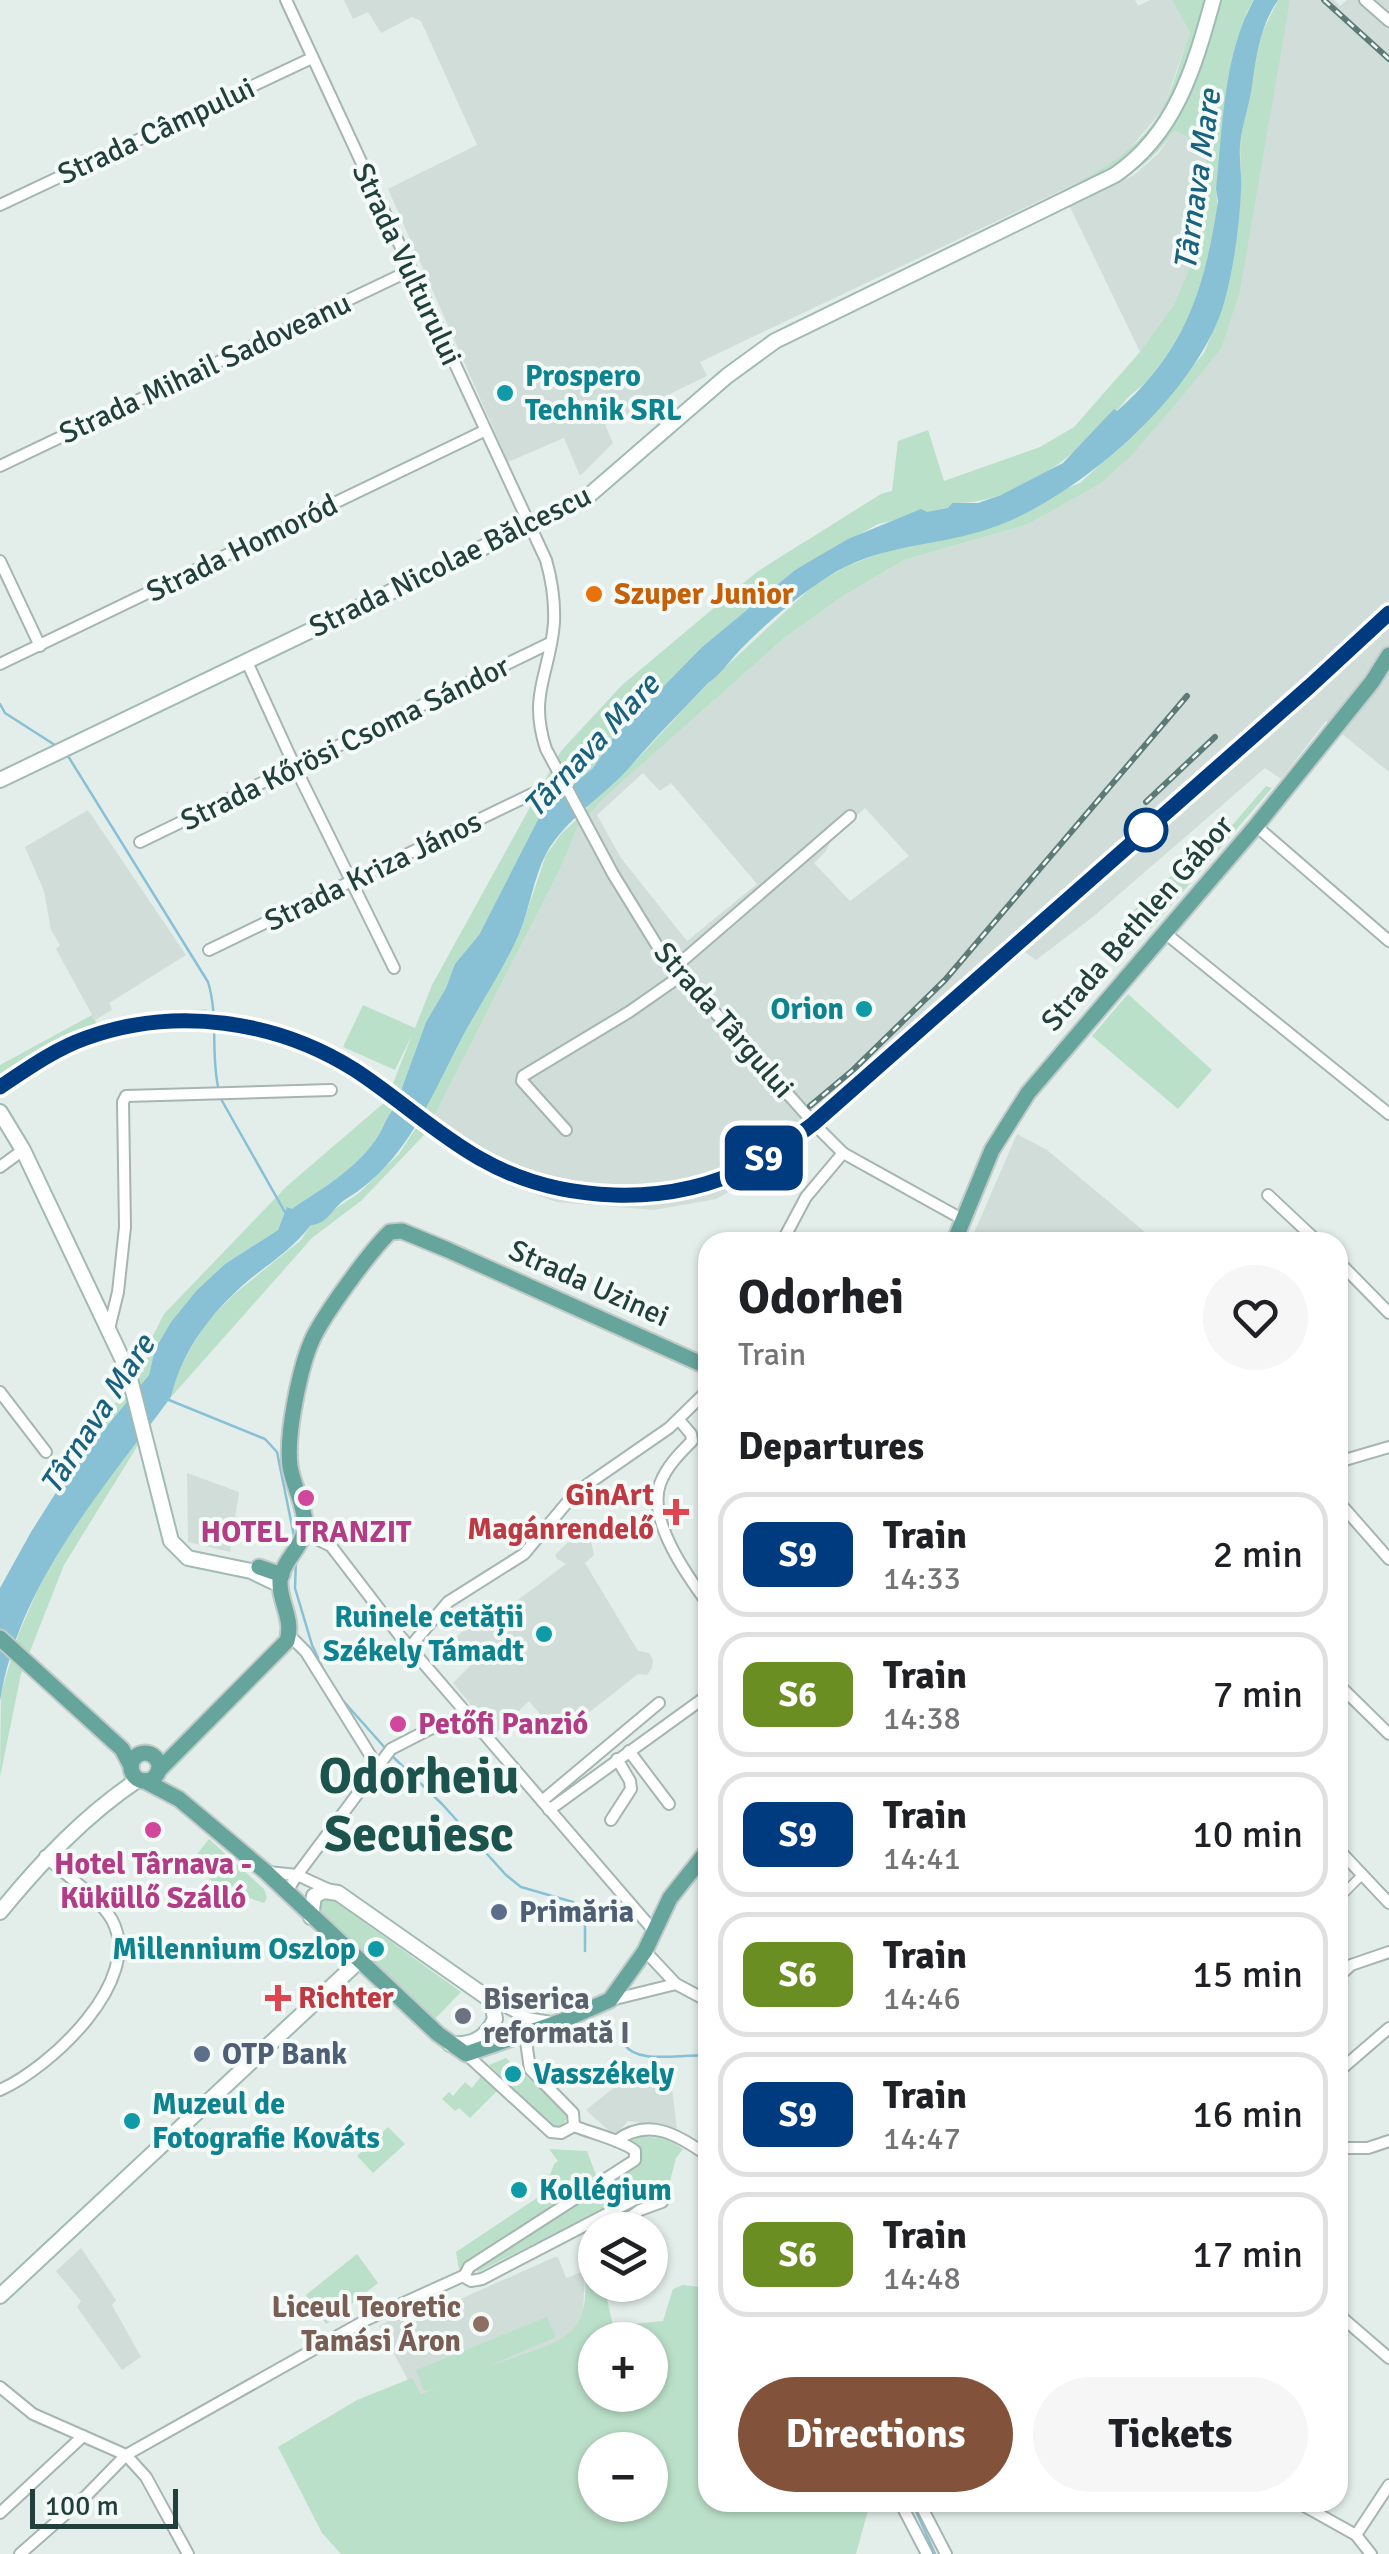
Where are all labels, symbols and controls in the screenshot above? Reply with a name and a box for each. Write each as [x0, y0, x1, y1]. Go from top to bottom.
street label: Strada Câmpului [52, 70, 261, 193]
water label: Târnava Mare [1165, 85, 1230, 273]
street label: Strada Vulturului [343, 157, 470, 371]
street label: Strada Mihail Sadoveanu [54, 285, 357, 452]
place label: Prospero Technik SRL [525, 358, 682, 429]
marker: Prospero Technik SRL [494, 382, 516, 404]
street label: Strada Nicolae Bălcescu [303, 477, 597, 646]
street label: Strada Homoród [141, 486, 344, 611]
place label: Szuper Junior [614, 576, 794, 613]
marker: Szuper Junior [583, 583, 605, 605]
street label: Strada Kőrösi Csoma Sándor [175, 648, 516, 839]
water label: Târnava Mare [515, 664, 669, 825]
street label: Strada Kriza János [259, 803, 488, 940]
street label: Strada Bethlen Gábor [1033, 808, 1241, 1039]
unlabelled marker [1125, 809, 1167, 851]
street label: Strada Târgului [646, 935, 802, 1106]
place label: Orion [770, 991, 844, 1028]
marker: Orion [853, 998, 875, 1020]
line badge: S9 [719, 1126, 809, 1190]
text: S9 [745, 1137, 783, 1180]
street label: Strada Uzinei [503, 1232, 675, 1335]
button: heart [1203, 1265, 1308, 1370]
text: Odorhei [738, 1268, 904, 1327]
water label: Târnava Mare [31, 1326, 165, 1501]
text: Train [738, 1335, 806, 1374]
text: Departures [738, 1423, 924, 1470]
place label: GinArt Magánrendelő [467, 1477, 654, 1548]
marker: HOTEL TRANZIT [295, 1487, 317, 1509]
marker: GinArt Magánrendelő [663, 1499, 689, 1525]
text: Train [883, 1512, 967, 1559]
place label: HOTEL TRANZIT [201, 1514, 412, 1551]
text: 2 min [1213, 1531, 1303, 1578]
text: S9 [779, 1533, 817, 1576]
text: 14:33 [883, 1559, 961, 1598]
place label: Ruinele cetății Székely Támadt [323, 1599, 524, 1670]
marker: Ruinele cetății Székely Támadt [533, 1623, 555, 1645]
text: Train [883, 1652, 967, 1699]
text: 7 min [1213, 1671, 1303, 1718]
text: S6 [779, 1673, 817, 1716]
text: 14:38 [883, 1699, 961, 1738]
place label: Petőfi Panzió [418, 1706, 588, 1743]
marker: Petőfi Panzió [387, 1713, 409, 1735]
district label: Odorheiu Secuiesc [319, 1746, 519, 1866]
text: Train [883, 1792, 967, 1839]
text: 10 min [1192, 1811, 1303, 1858]
text: S9 [779, 1813, 817, 1856]
marker: Hotel Târnava - Küküllő Szálló [142, 1819, 164, 1841]
text: 14:41 [883, 1839, 961, 1878]
place label: Hotel Târnava - Küküllő Szálló [54, 1846, 252, 1917]
place label: Primăria [519, 1894, 634, 1931]
marker: Primăria [488, 1901, 510, 1923]
place label: Millennium Oszlop [112, 1931, 356, 1968]
text: Train [883, 1932, 967, 1979]
marker: Millennium Oszlop [365, 1938, 387, 1960]
text: 15 min [1192, 1951, 1303, 1998]
text: S6 [779, 1953, 817, 1996]
text: 14:46 [883, 1979, 961, 2018]
place label: Richter [298, 1980, 394, 2017]
place label: Biserica reformată I [483, 1981, 630, 2052]
marker: Richter [267, 1987, 289, 2009]
marker: Biserica reformată I [452, 2005, 474, 2027]
place label: OTP Bank [222, 2036, 347, 2073]
marker: OTP Bank [191, 2043, 213, 2065]
place label: Vasszékely [533, 2056, 674, 2093]
marker: Vasszékely [502, 2063, 524, 2085]
text: Train [883, 2072, 967, 2119]
place label: Muzeul de Fotografie Kováts [152, 2086, 380, 2157]
text: 16 min [1192, 2091, 1303, 2138]
text: S9 [779, 2093, 817, 2136]
marker: Muzeul de Fotografie Kováts [121, 2110, 143, 2132]
text: 14:47 [883, 2119, 961, 2158]
place label: Kollégium [539, 2172, 672, 2209]
marker: Kollégium [508, 2179, 530, 2201]
map controls [578, 2212, 668, 2522]
button: layers [578, 2212, 668, 2302]
text: Train [883, 2212, 967, 2259]
text: 17 min [1192, 2231, 1303, 2278]
text: S6 [779, 2233, 817, 2276]
text: 14:48 [883, 2259, 961, 2298]
place label: Liceul Teoretic Tamási Áron [271, 2289, 461, 2360]
marker: Liceul Teoretic Tamási Áron [470, 2313, 492, 2335]
button: + [578, 2322, 668, 2412]
button: Directions [738, 2377, 1013, 2492]
button: Tickets [1033, 2377, 1308, 2492]
button: − [578, 2432, 668, 2522]
scale bar [30, 2484, 178, 2528]
text: 100 m [45, 2489, 119, 2523]

